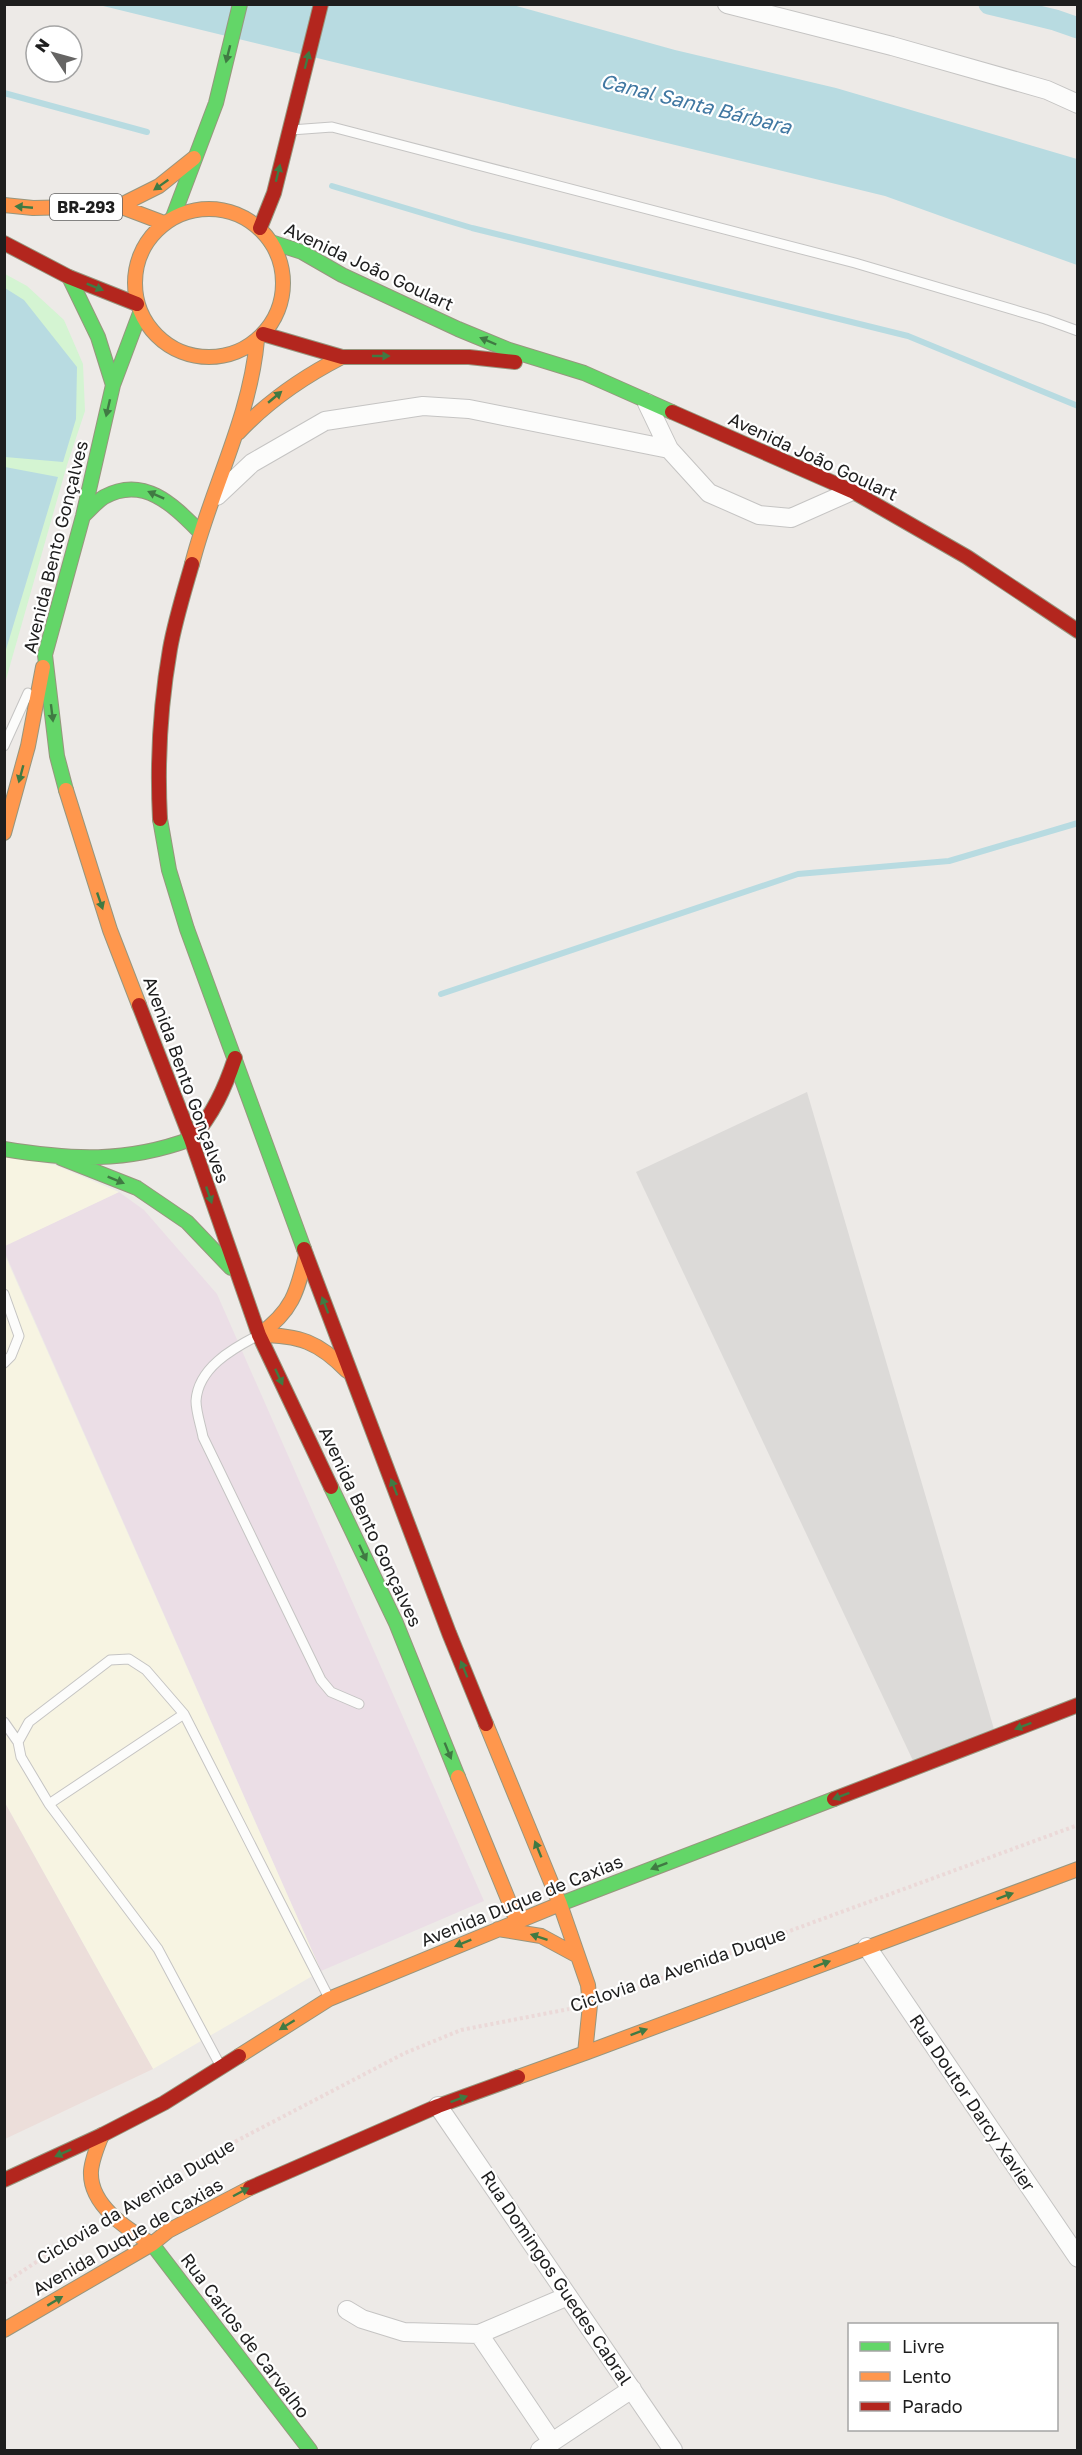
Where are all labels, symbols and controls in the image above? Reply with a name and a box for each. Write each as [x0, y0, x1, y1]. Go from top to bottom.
north arrow [24, 24, 84, 84]
text: N [30, 34, 54, 56]
one-way arrow [223, 45, 233, 63]
one-way arrow [302, 51, 312, 70]
water label: Canal Santa Bárbara [599, 68, 795, 138]
one-way arrow [274, 164, 284, 182]
one-way arrow [153, 179, 169, 190]
road number: BR-293 [50, 194, 122, 220]
one-way arrow [15, 202, 34, 212]
street label: Avenida João Goulart [281, 217, 457, 315]
one-way arrow [86, 283, 104, 292]
one-way arrow [479, 336, 497, 346]
one-way arrow [372, 351, 391, 361]
one-way arrow [267, 391, 283, 404]
one-way arrow [102, 398, 112, 417]
street label: Avenida João Goulart [725, 407, 901, 505]
street label: Avenida Bento Gonçalves [18, 438, 92, 655]
one-way arrow [147, 490, 165, 500]
one-way arrow [47, 703, 56, 722]
one-way arrow [16, 765, 25, 783]
one-way arrow [96, 892, 106, 910]
street label: Avenida Bento Gonçalves [139, 973, 235, 1186]
one-way arrow [107, 1175, 125, 1185]
one-way arrow [205, 1186, 215, 1204]
one-way arrow [320, 1295, 330, 1313]
one-way arrow [275, 1368, 284, 1385]
street label: Avenida Bento Gonçalves [315, 1423, 427, 1630]
one-way arrow [388, 1478, 398, 1496]
one-way arrow [358, 1544, 367, 1561]
one-way arrow [459, 1660, 468, 1678]
one-way arrow [1014, 1721, 1032, 1731]
one-way arrow [444, 1742, 453, 1760]
one-way arrow [832, 1791, 850, 1801]
one-way arrow [533, 1840, 543, 1858]
street label: Avenida Duque de Caxias [417, 1849, 626, 1951]
one-way arrow [650, 1862, 668, 1871]
one-way arrow [996, 1890, 1014, 1900]
street label: Ciclovia da Avenida Duque [567, 1922, 789, 2016]
one-way arrow [530, 1932, 548, 1942]
one-way arrow [454, 1938, 472, 1948]
one-way arrow [813, 1959, 831, 1968]
street label: Rua Doutor Darcy Xavier [905, 2010, 1040, 2195]
one-way arrow [279, 2020, 295, 2031]
one-way arrow [631, 2027, 649, 2037]
one-way arrow [450, 2093, 468, 2103]
street label: Ciclovia da Avenida Duque [33, 2133, 238, 2269]
one-way arrow [54, 2148, 72, 2158]
street label: Rua Domingos Guedes Cabral [477, 2166, 637, 2389]
street label: Avenida Duque de Caxias [28, 2173, 227, 2300]
one-way arrow [233, 2187, 250, 2197]
street label: Rua Carlos de Carvalho [177, 2249, 315, 2422]
one-way arrow [47, 2295, 63, 2306]
legend [848, 2323, 1058, 2431]
text: Livre [902, 2335, 944, 2357]
text: Lento [902, 2365, 951, 2387]
text: Parado [902, 2395, 963, 2417]

